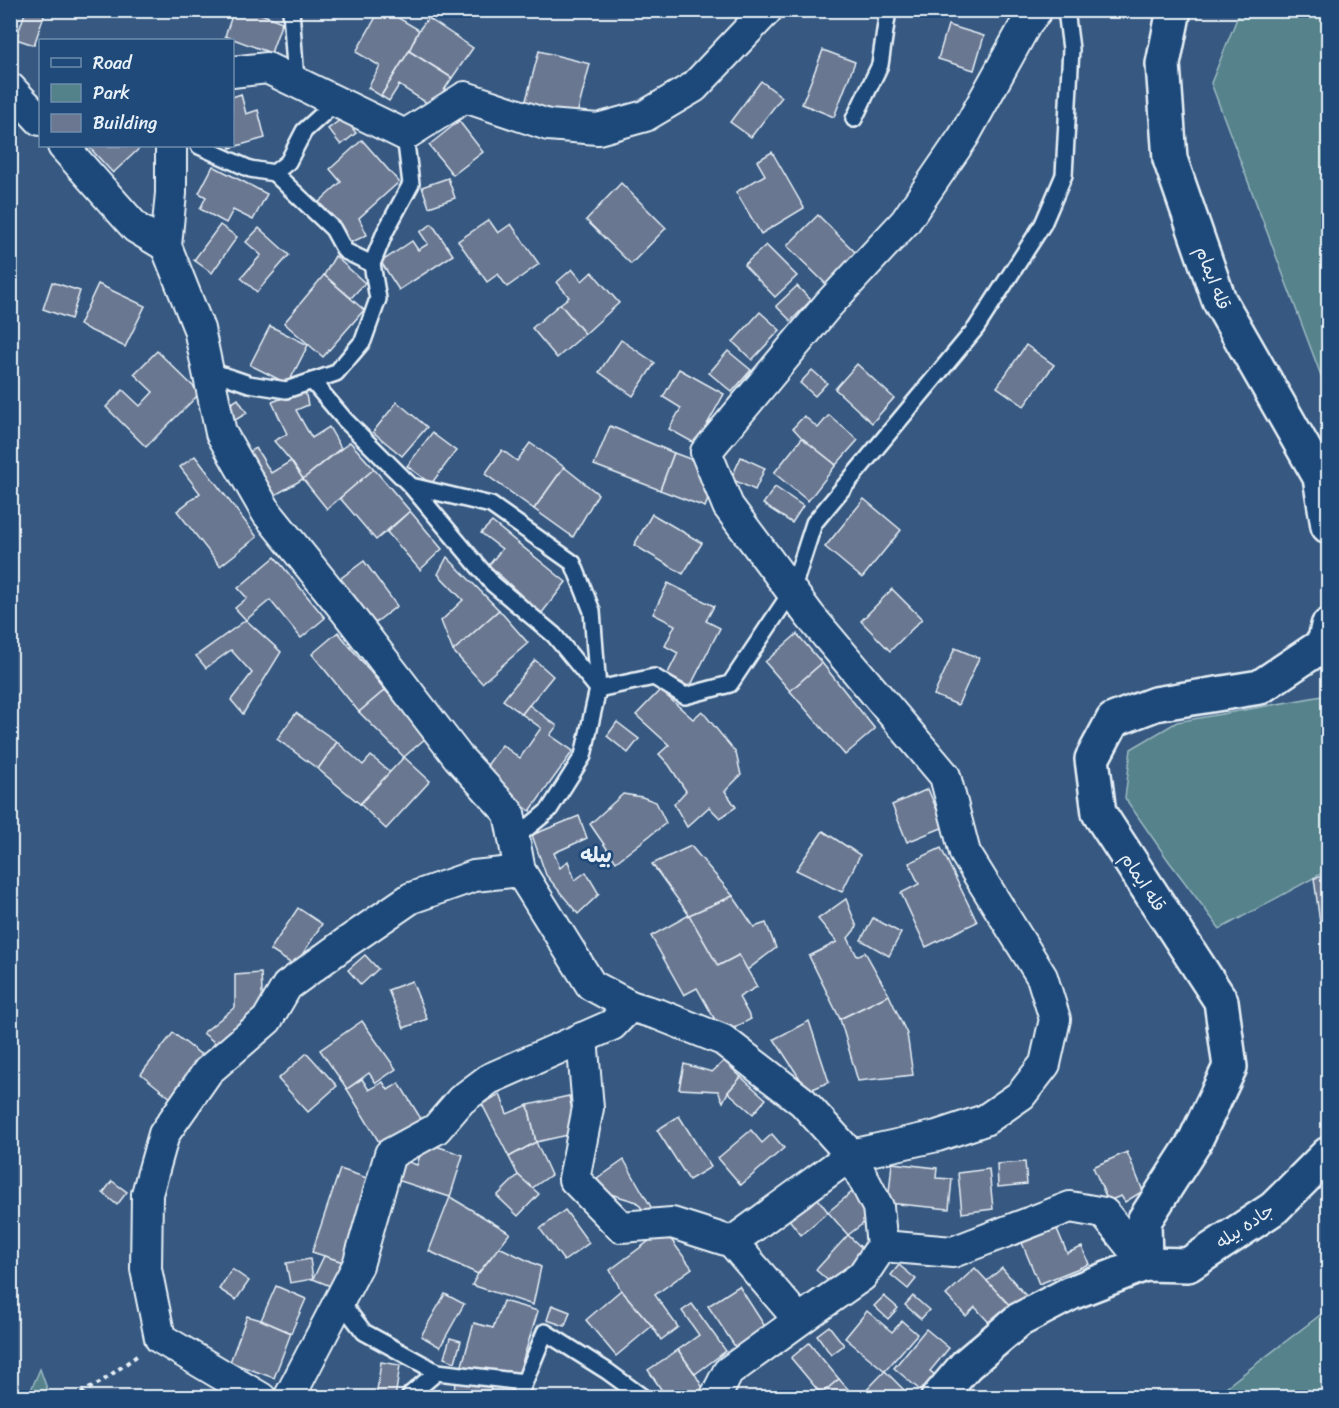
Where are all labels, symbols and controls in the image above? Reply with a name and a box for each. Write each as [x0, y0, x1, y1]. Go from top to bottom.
legend [39, 39, 234, 147]
text: Road [93, 47, 133, 79]
text: Park [93, 77, 130, 109]
text: Building [93, 107, 157, 139]
street label: قله ایمام [1186, 241, 1240, 315]
district label: بیله [580, 836, 612, 874]
street label: قله ایمام [1112, 846, 1174, 918]
street label: جاده بیله [1209, 1194, 1281, 1258]

